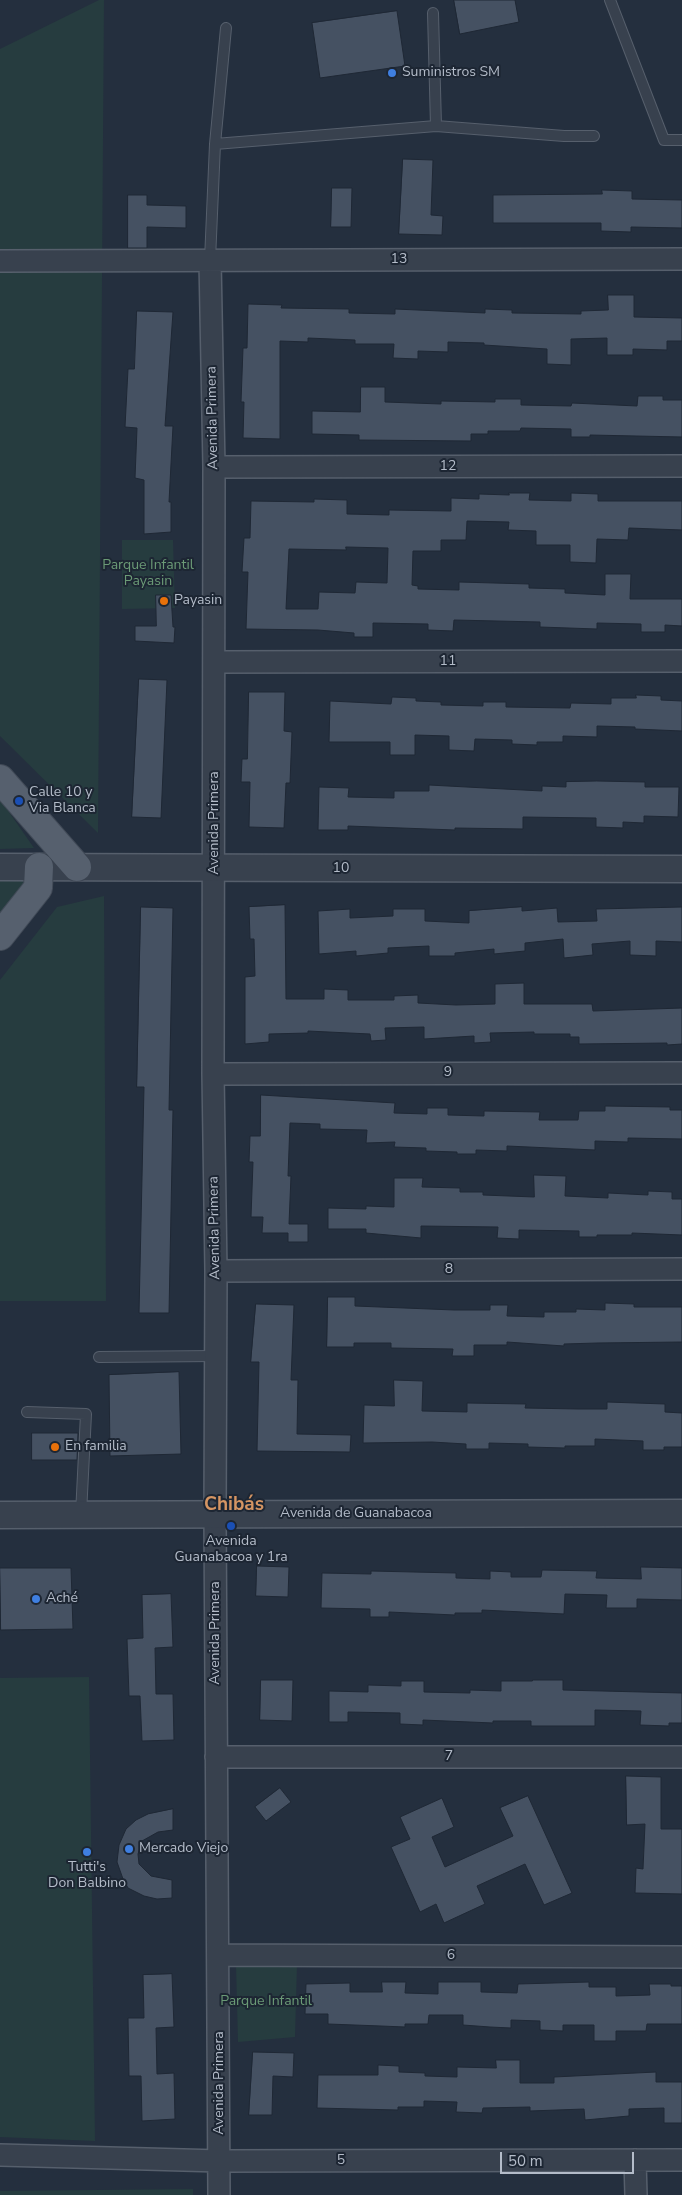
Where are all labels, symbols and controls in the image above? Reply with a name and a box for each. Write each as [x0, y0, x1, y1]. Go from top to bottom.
place label: Suministros SM [402, 65, 500, 81]
marker: Suministros SM [386, 67, 398, 79]
street label: 13 [391, 252, 407, 268]
street label: Avenida Primera [204, 366, 222, 470]
street label: 12 [440, 459, 456, 475]
park label: Parque Infantil Payasin [102, 558, 194, 590]
place label: Payasin [174, 593, 222, 609]
marker: Payasin [158, 595, 170, 607]
street label: 11 [440, 654, 456, 670]
street label: Avenida Primera [207, 771, 223, 875]
place label: Calle 10 y Via Blanca [29, 785, 96, 818]
marker: Calle 10 y Via Blanca [13, 795, 25, 807]
street label: 10 [333, 861, 349, 877]
street label: 9 [444, 1065, 452, 1081]
street label: Avenida Primera [206, 1176, 224, 1280]
street label: 8 [445, 1262, 453, 1278]
place label: En familia [65, 1439, 127, 1455]
marker: En familia [49, 1441, 61, 1453]
district label: Chibás [204, 1494, 264, 1516]
street label: Avenida de Guanabacoa [280, 1506, 432, 1522]
marker: Avenida Guanabacoa y 1ra [225, 1520, 237, 1532]
place label: Avenida Guanabacoa y 1ra [174, 1534, 288, 1566]
street label: Avenida Primera [208, 1581, 224, 1685]
place label: Aché [46, 1591, 78, 1607]
marker: Aché [30, 1593, 42, 1605]
street label: 7 [445, 1749, 453, 1765]
place label: Mercado Viejo [139, 1841, 228, 1857]
marker: Mercado Viejo [123, 1843, 135, 1855]
marker: Tutti's Don Balbino [81, 1846, 93, 1858]
place label: Tutti's Don Balbino [48, 1860, 126, 1892]
street label: 6 [447, 1948, 455, 1964]
park label: Parque Infantil [220, 1994, 312, 2010]
street label: Avenida Primera [212, 2031, 228, 2135]
scale bar [502, 2142, 636, 2174]
text: 50 m [508, 2151, 543, 2171]
street label: 5 [337, 2153, 345, 2169]

